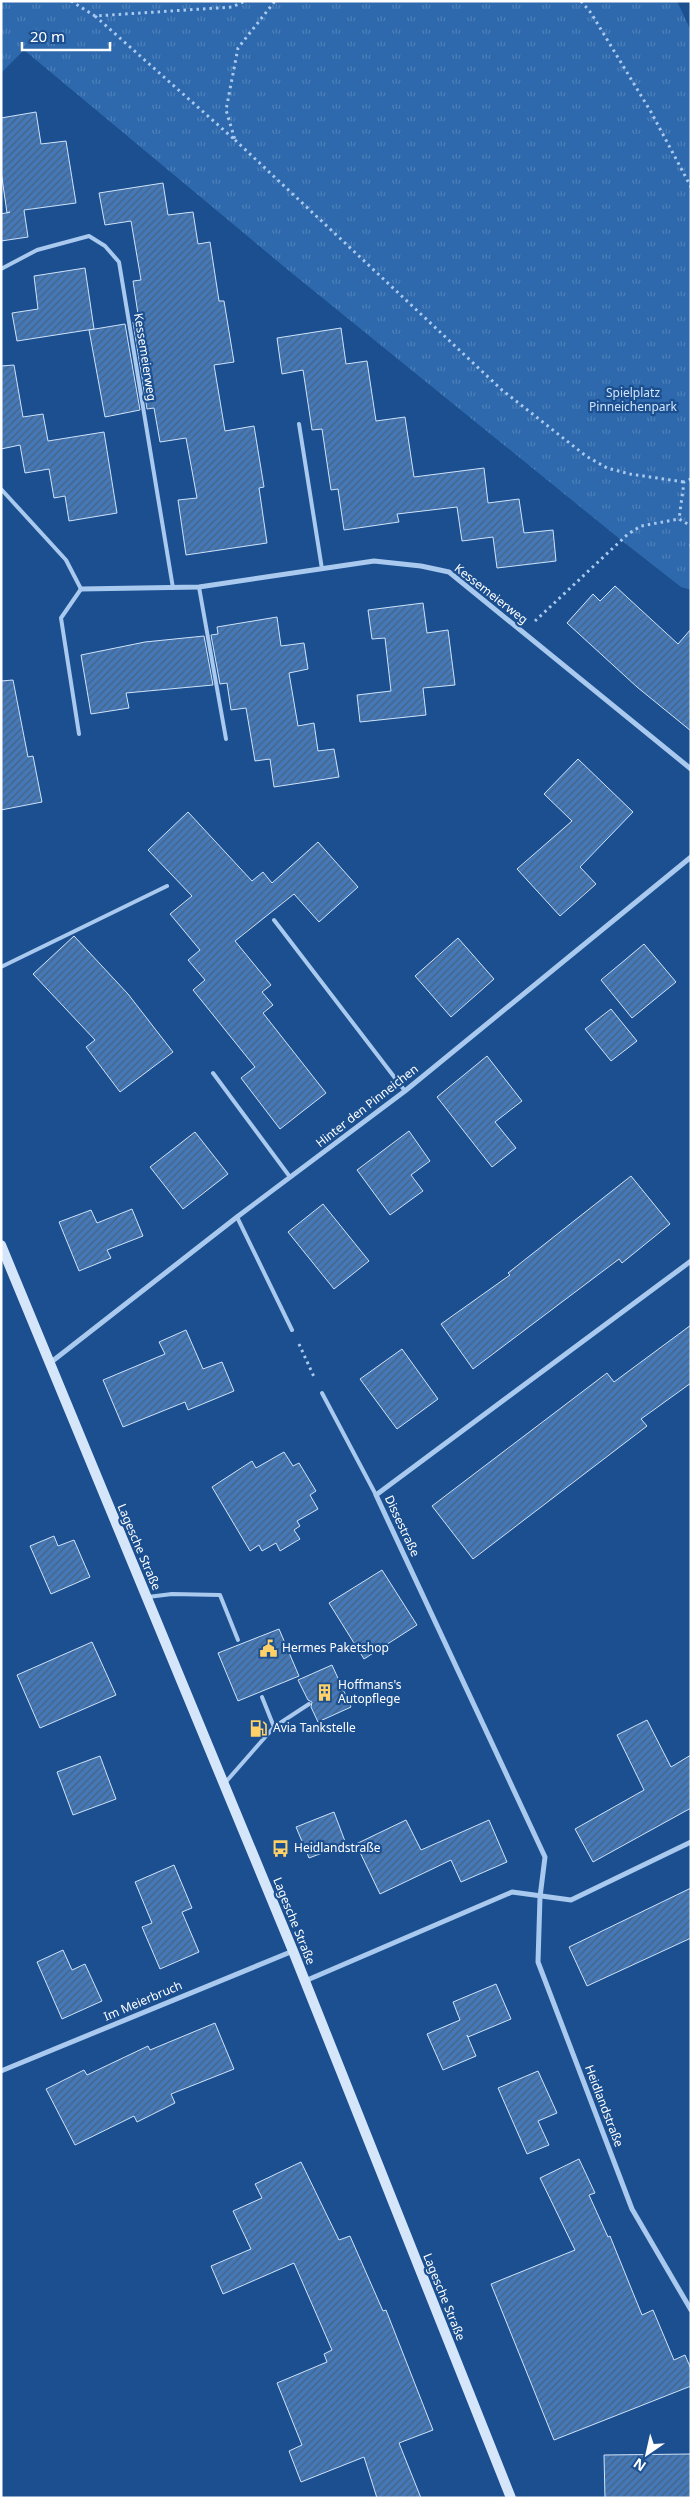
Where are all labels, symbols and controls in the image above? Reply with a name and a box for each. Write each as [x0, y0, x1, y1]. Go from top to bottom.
scale bar [22, 20, 110, 52]
text: 20 m [30, 26, 65, 46]
street label: Kessemeierweg [130, 312, 161, 402]
park label: Spielplatz Pinneichenpark [589, 384, 678, 415]
street label: Kessemeierweg [451, 560, 532, 628]
street label: Hinter den Pinneichen [312, 1060, 421, 1151]
street label: Dissestraße [381, 1492, 424, 1559]
street label: Lagesche Straße [114, 1501, 165, 1593]
public building icon: Hermes Paketshop [258, 1638, 278, 1658]
place label: Hermes Paketshop [282, 1639, 389, 1656]
place label: Hoffmans's Autopflege [338, 1676, 402, 1707]
building icon: Hoffmans's Autopflege [314, 1682, 334, 1702]
fuel station icon: Avia Tankstelle [249, 1718, 269, 1738]
place label: Avia Tankstelle [273, 1719, 356, 1736]
bus stop icon: Heidlandstraße [270, 1838, 290, 1858]
place label: Heidlandstraße [294, 1839, 381, 1856]
street label: Lagesche Straße [269, 1875, 320, 1967]
street label: Im Meierbruch [101, 1976, 185, 2025]
street label: Heidlandstraße [581, 2062, 628, 2150]
street label: Lagesche Straße [419, 2251, 470, 2343]
north arrow [622, 2429, 672, 2479]
text: N [629, 2454, 649, 2476]

